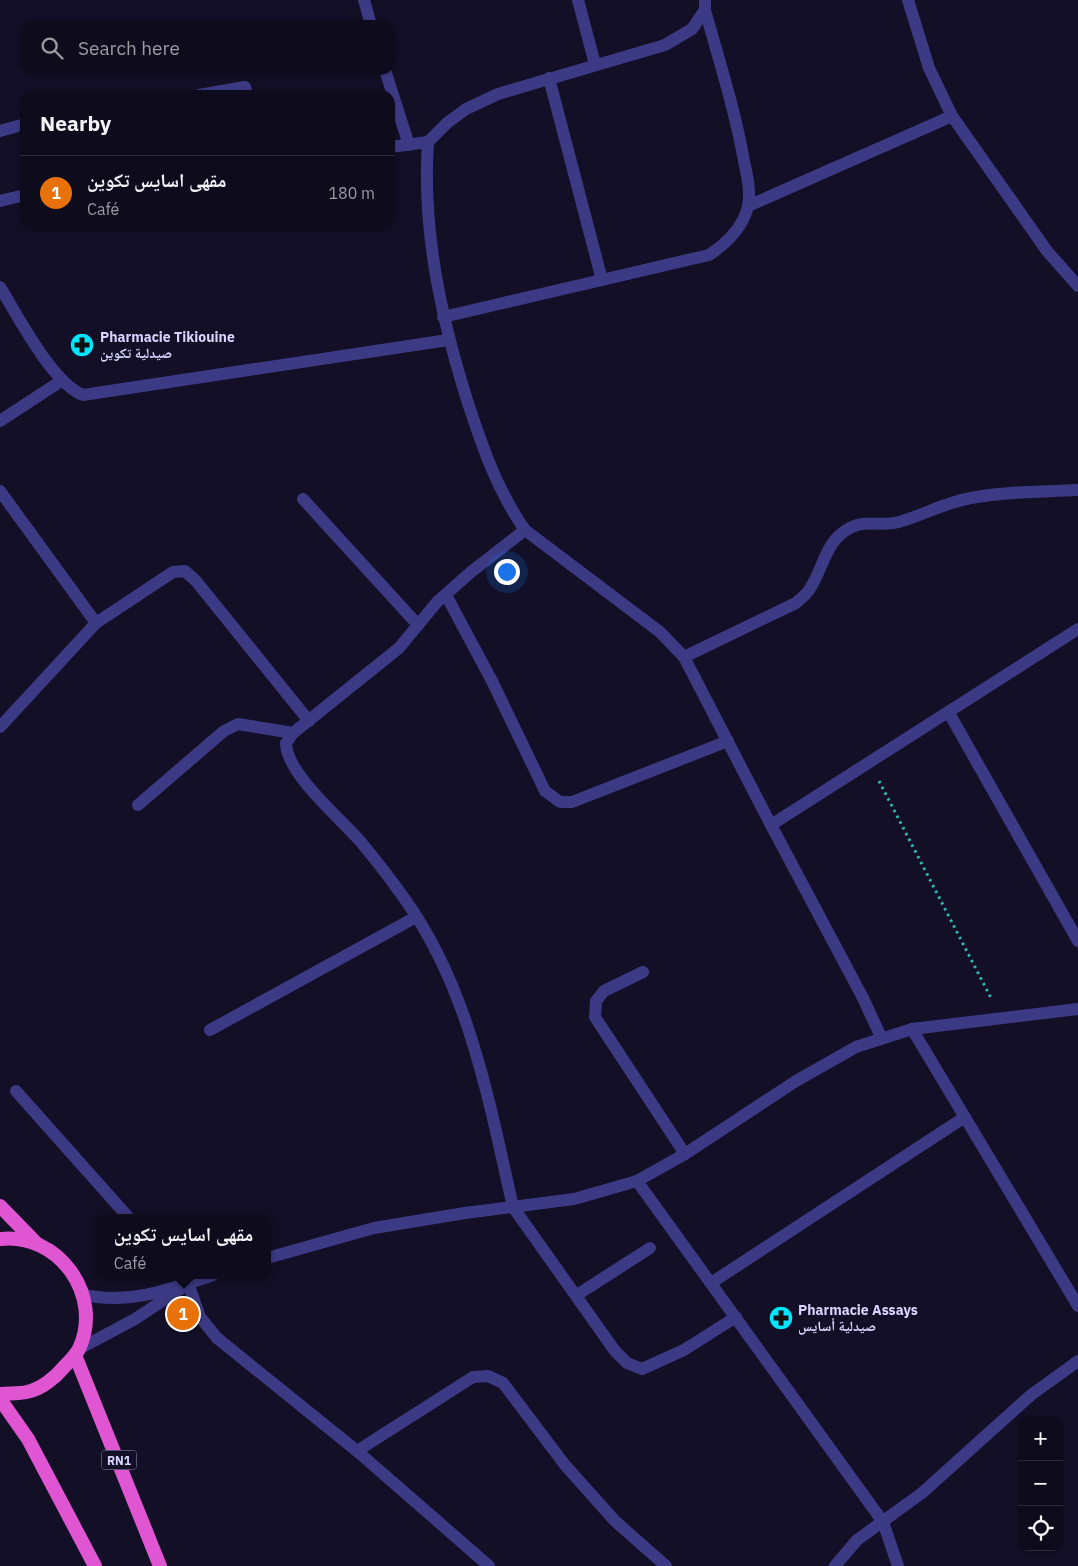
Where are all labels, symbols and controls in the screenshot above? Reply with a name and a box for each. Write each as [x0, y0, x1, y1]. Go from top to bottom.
search box [20, 20, 395, 75]
icon: search [38, 34, 66, 62]
text: Search here [78, 36, 180, 60]
text: Nearby [40, 109, 111, 137]
text: مقهى اسايس تكوين [87, 168, 226, 192]
text: 1 [51, 183, 61, 203]
text: 180 m [328, 183, 375, 203]
text: Café [87, 199, 119, 219]
place label: Pharmacie Tikiouine صيدلية تكوين [100, 328, 235, 362]
pharmacy icon: Pharmacie Tikiouine صيدلية تكوين [69, 332, 95, 358]
your location [494, 559, 520, 585]
popup [96, 1214, 271, 1279]
text: مقهى اسايس تكوين [114, 1222, 253, 1246]
text: Café [114, 1253, 146, 1273]
pin: 1 [167, 1295, 199, 1333]
place label: Pharmacie Assays صيدلية أسايس [798, 1301, 918, 1335]
pharmacy icon: Pharmacie Assays صيدلية أسايس [768, 1305, 794, 1331]
map controls [1018, 1416, 1063, 1551]
button: + [1018, 1416, 1063, 1461]
road number: RN1 [102, 1450, 136, 1470]
button: − [1018, 1461, 1063, 1506]
button: locate [1018, 1506, 1063, 1551]

